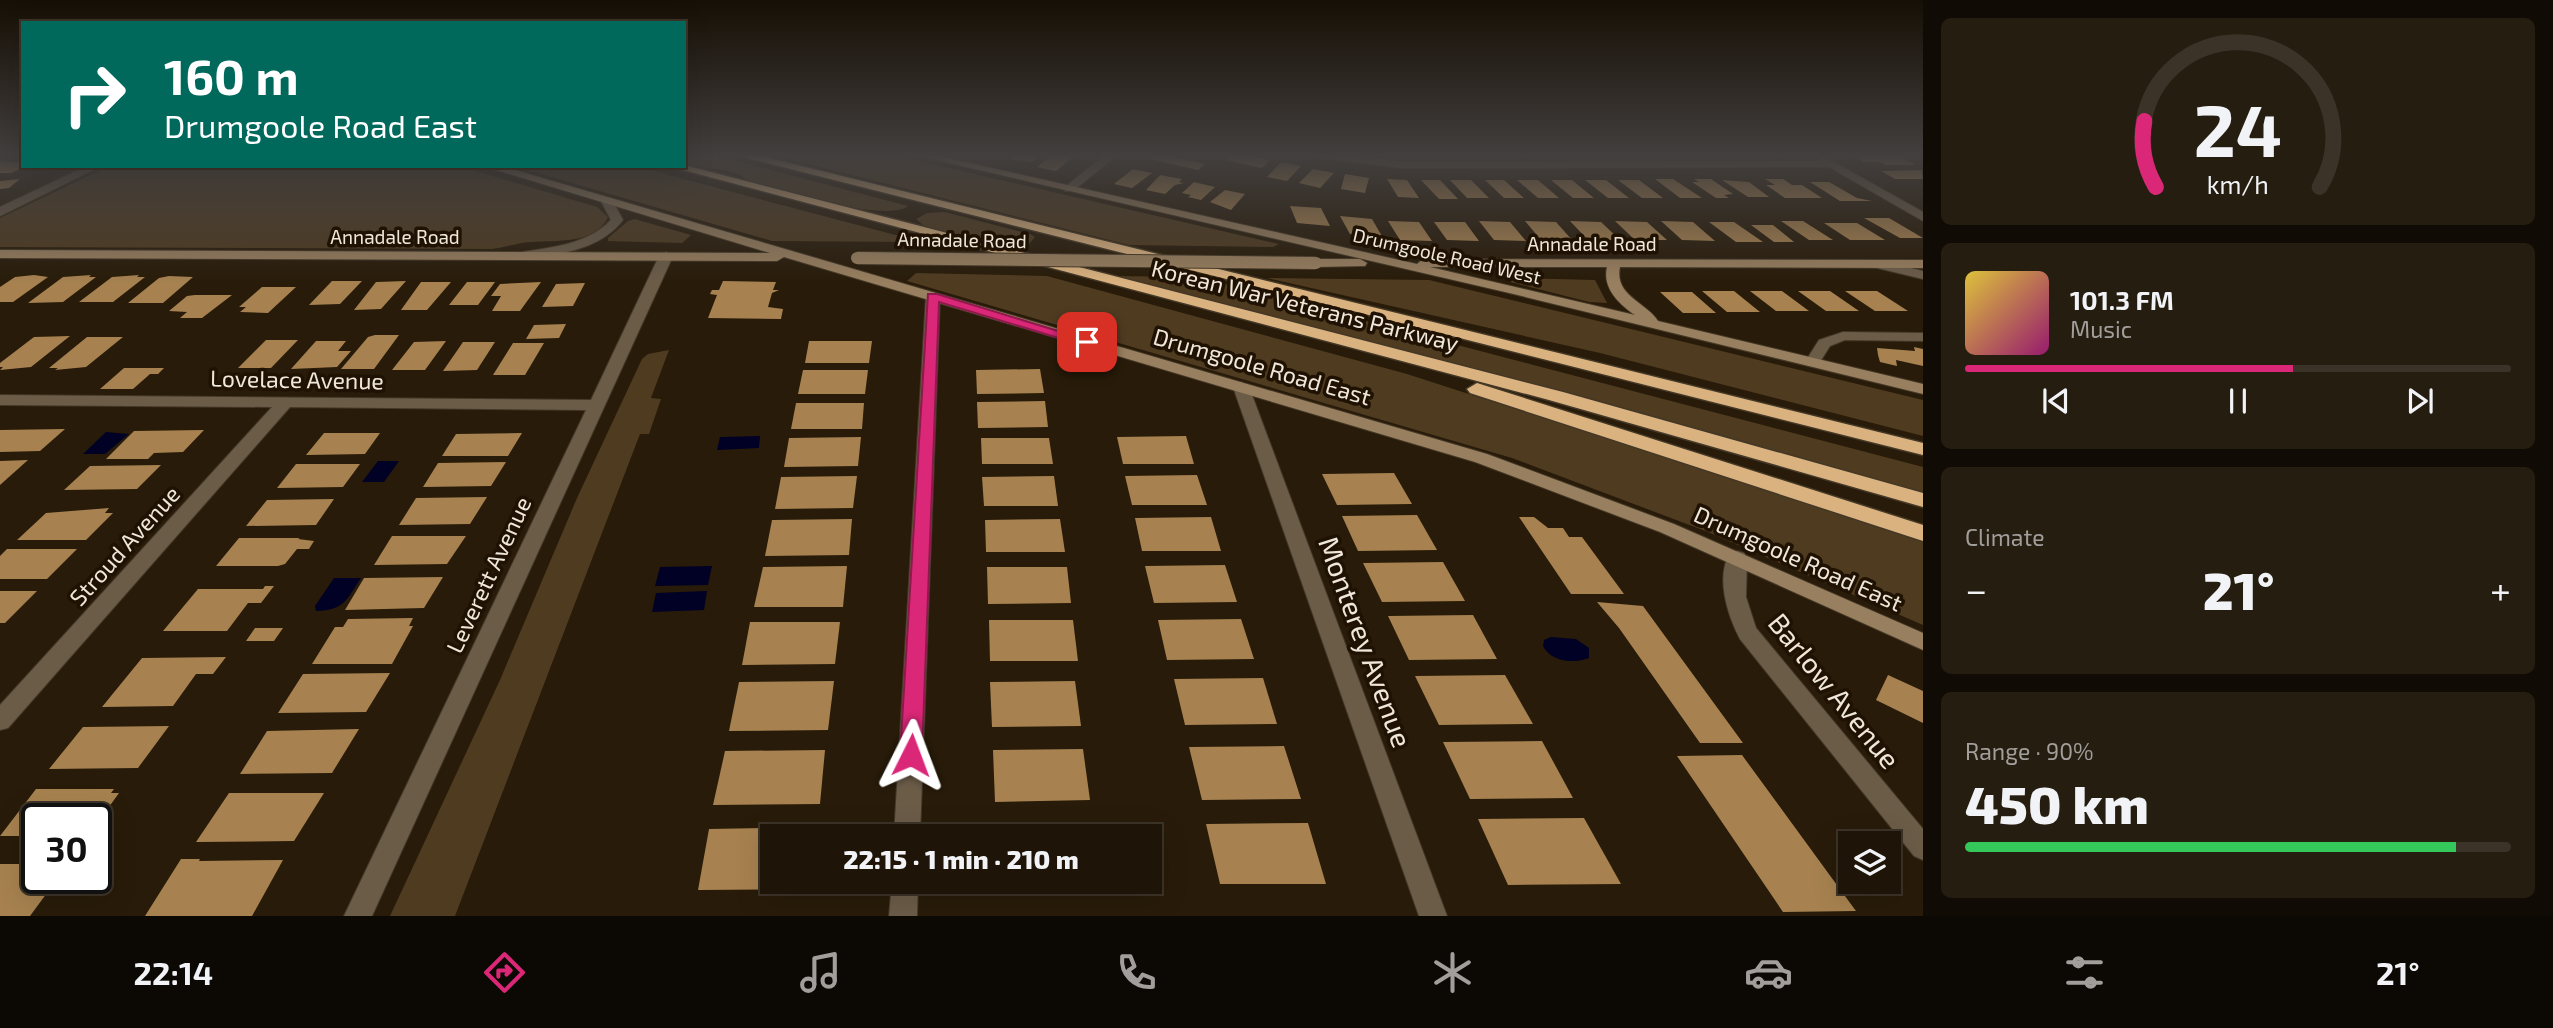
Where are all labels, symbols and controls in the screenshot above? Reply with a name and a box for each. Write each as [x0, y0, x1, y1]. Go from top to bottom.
text: 160 m [164, 46, 299, 105]
icon: right [49, 49, 140, 140]
text: 24 [2194, 85, 2282, 173]
text: Drumgoole Road East [164, 106, 477, 144]
text: km/h [2207, 169, 2269, 199]
street label: Drumgoole Road West [1351, 223, 1543, 288]
street label: Annadale Road [330, 225, 460, 248]
street label: Annadale Road [897, 227, 1027, 252]
street label: Annadale Road [1527, 232, 1657, 255]
street label: Korean War Veterans Parkway [1149, 253, 1462, 357]
text: 101.3 FM [2070, 284, 2174, 315]
pin [1057, 312, 1117, 372]
text: Music [2070, 315, 2132, 343]
street label: Drumgoole Road East [1150, 322, 1374, 411]
icon: arrive [1068, 323, 1106, 361]
street label: Lovelace Avenue [210, 363, 384, 395]
icon: previous [2037, 382, 2075, 420]
icon: pause [2219, 382, 2257, 420]
icon: next [2401, 382, 2439, 420]
street label: Stroud Avenue [63, 480, 185, 611]
street label: Leverett Avenue [440, 492, 536, 657]
street label: Drumgoole Road East [1690, 500, 1907, 617]
text: Climate [1965, 523, 2045, 551]
street label: Monterey Avenue [1312, 532, 1420, 752]
text: 21° [2203, 558, 2274, 620]
text: − [1965, 566, 1987, 612]
text: + [2490, 566, 2511, 612]
street label: Barlow Avenue [1762, 606, 1908, 775]
position arrow [874, 718, 948, 792]
text: Range · 90% [1965, 737, 2094, 765]
text: 450 km [1965, 772, 2149, 834]
speed limit sign: 30 [21, 803, 112, 894]
map controls [1838, 831, 1901, 894]
button: layers [1838, 831, 1901, 894]
text: 22:15 · 1 min · 210 m [843, 843, 1079, 874]
icon: directions [480, 948, 529, 997]
icon: music [796, 948, 845, 997]
icon: phone [1112, 948, 1161, 997]
icon: climate [1428, 948, 1477, 997]
icon: car [1744, 948, 1793, 997]
icon: filters [2060, 948, 2109, 997]
text: 22:14 [133, 953, 213, 991]
text: 21° [2376, 953, 2419, 991]

